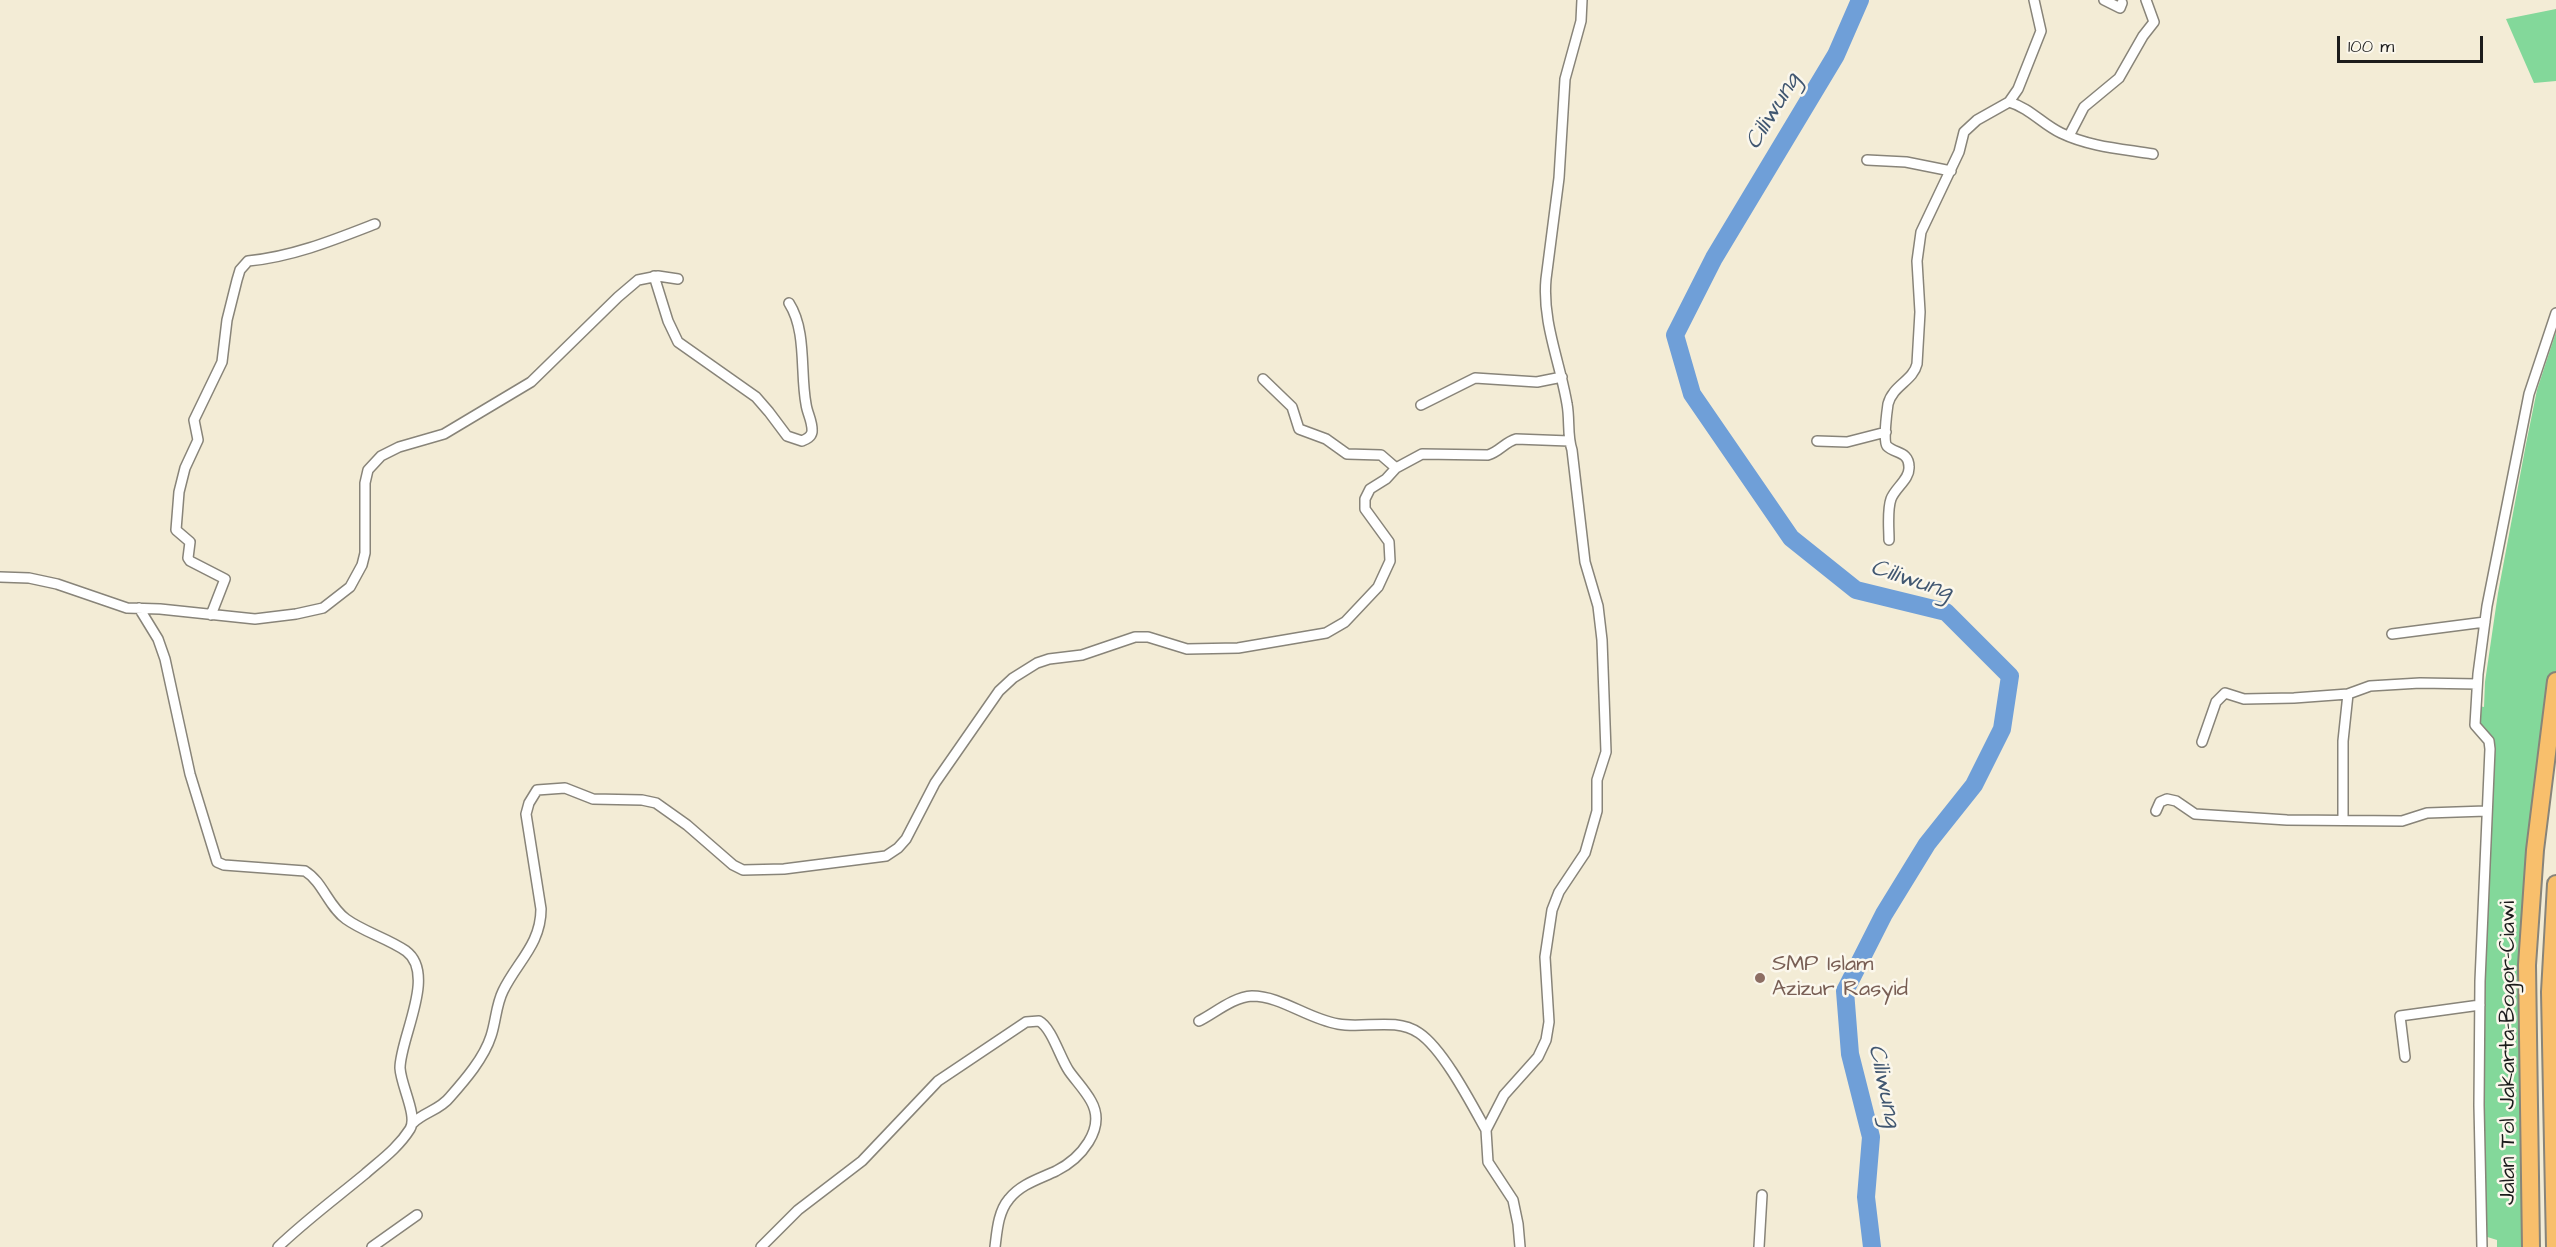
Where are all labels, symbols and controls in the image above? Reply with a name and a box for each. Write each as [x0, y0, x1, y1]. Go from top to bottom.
scale bar [2340, 24, 2486, 62]
text: 100 m [2348, 34, 2394, 59]
water label: Ciliwung [1740, 69, 1808, 155]
water label: Ciliwung [1867, 554, 1955, 608]
street label: Jalan Tol Jakarta–Bogor–Ciawi [2496, 901, 2522, 1205]
place label: SMP Islam Azizur Rasyid [1772, 952, 1908, 1004]
marker: SMP Islam Azizur Rasyid [1753, 971, 1767, 985]
water label: Ciliwung [1860, 1042, 1906, 1130]

